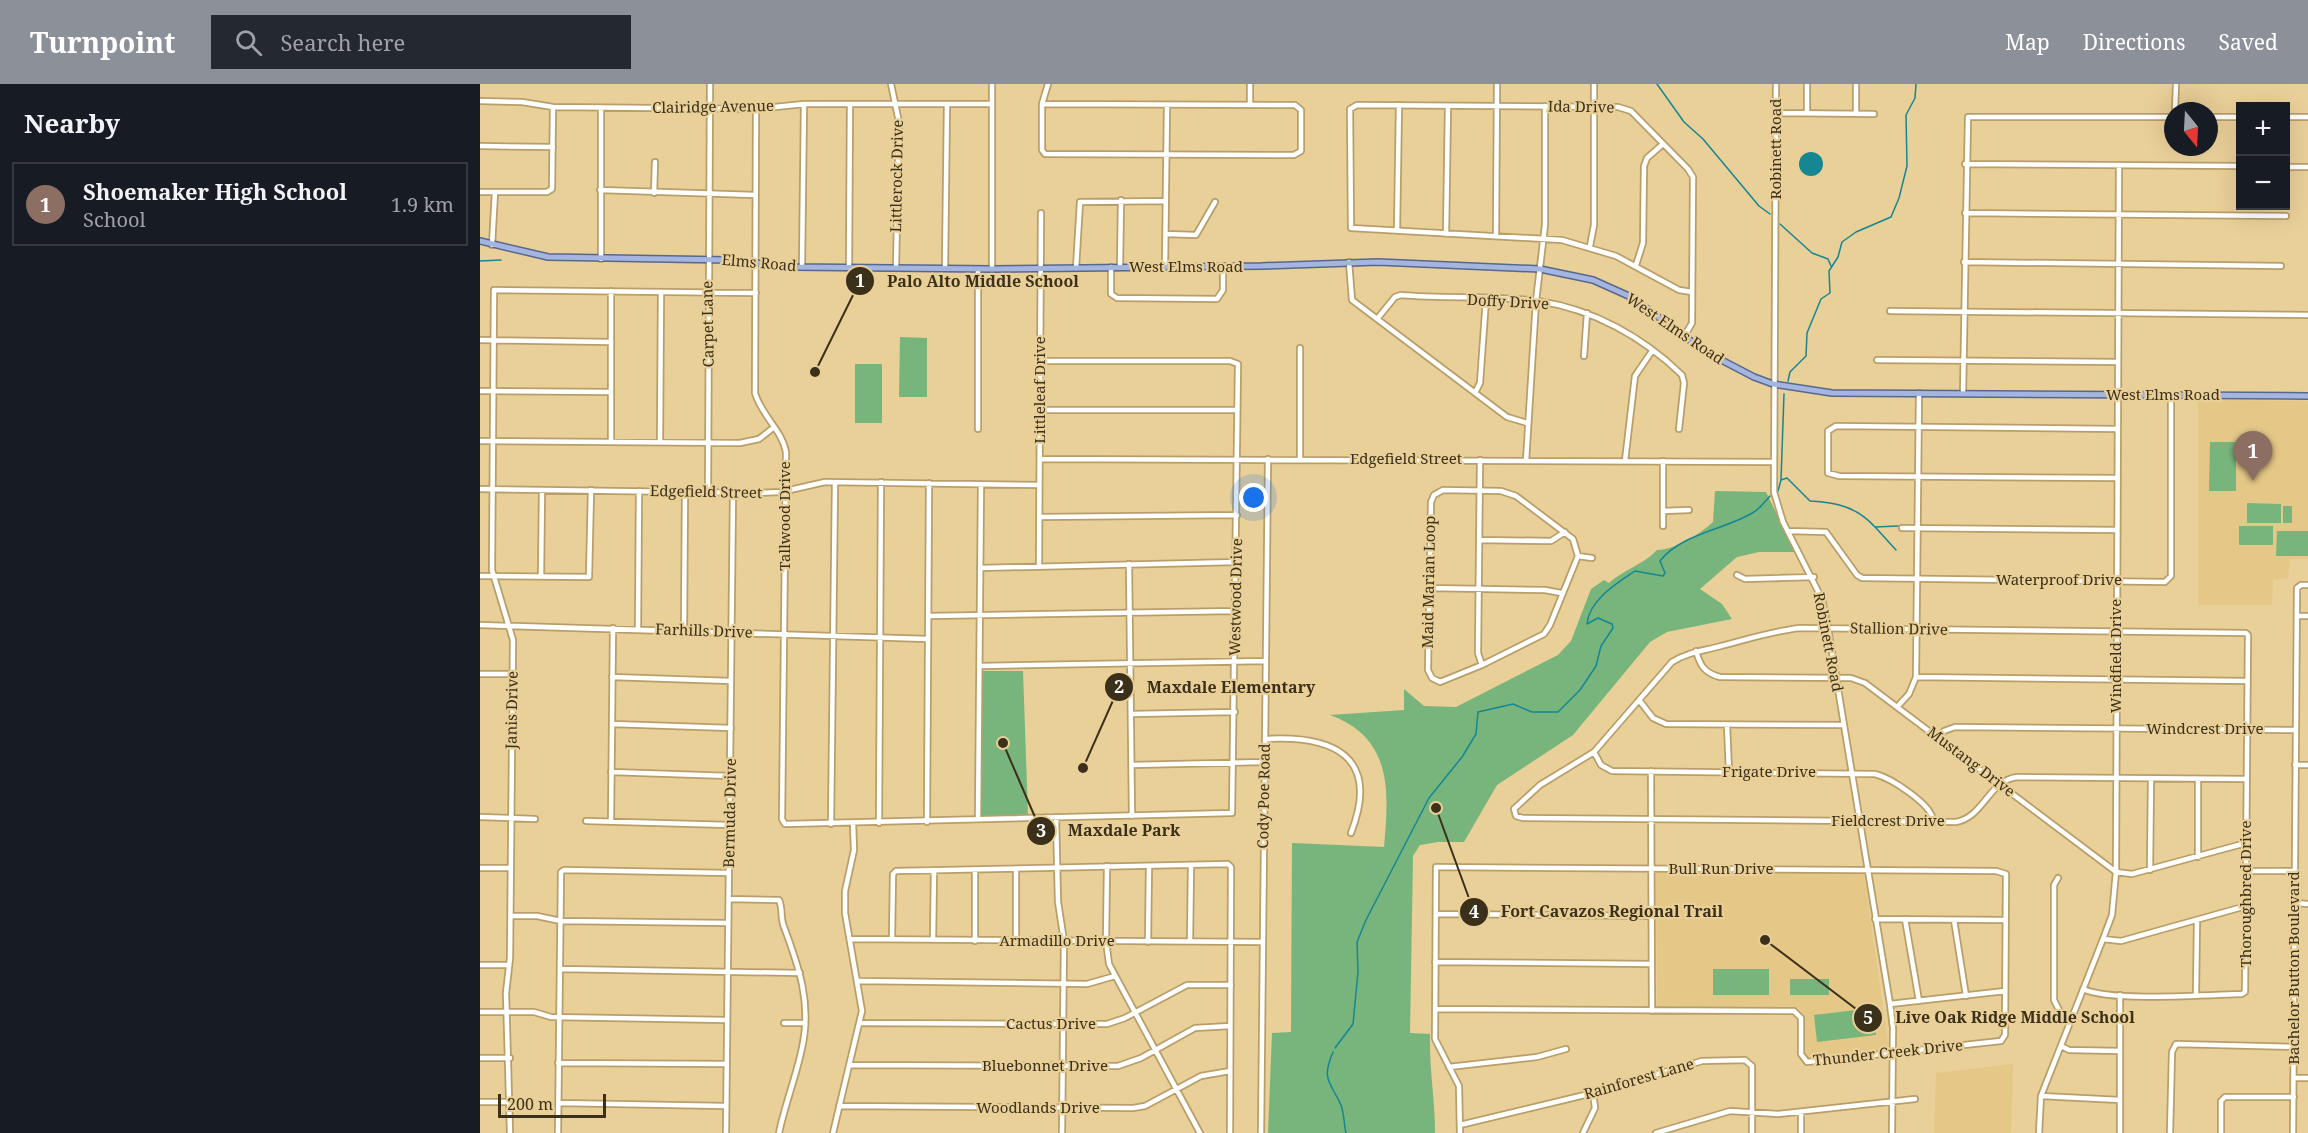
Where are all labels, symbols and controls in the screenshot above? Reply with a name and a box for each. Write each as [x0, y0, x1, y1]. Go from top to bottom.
search box [211, 15, 631, 69]
text: Turnpoint [30, 23, 175, 61]
icon: search [232, 26, 265, 59]
text: Search here [280, 27, 405, 57]
text: Map [2005, 28, 2050, 56]
text: Directions [2083, 28, 2185, 56]
text: Saved [2218, 28, 2278, 56]
street label: Clairidge Avenue [652, 95, 774, 117]
street label: Ida Drive [1548, 95, 1614, 117]
street label: Robinett Road [1765, 99, 1785, 199]
north arrow [2164, 102, 2218, 156]
map controls [2236, 102, 2290, 210]
button: + [2236, 102, 2290, 156]
text: Nearby [24, 105, 120, 141]
street label: Littlerock Drive [885, 119, 907, 232]
button: − [2236, 156, 2290, 210]
text: Shoemaker High School [83, 176, 347, 206]
text: 1 [40, 191, 51, 218]
text: 1.9 km [391, 191, 454, 218]
text: School [83, 206, 146, 233]
street label: Elms Road [721, 249, 797, 275]
street label: West Elms Road [1129, 256, 1243, 276]
callout: Palo Alto Middle School [845, 264, 1091, 298]
text: 1 [855, 268, 865, 292]
text: Palo Alto Middle School [887, 270, 1079, 292]
street label: Carpet Lane [696, 281, 718, 368]
street label: West Elms Road [1623, 288, 1728, 368]
street label: Doffy Drive [1467, 289, 1550, 313]
street label: Littleleaf Drive [1029, 336, 1049, 444]
street label: West Elms Road [2106, 384, 2220, 404]
pin: 1 [2234, 432, 2272, 481]
street label: Edgefield Street [1350, 448, 1462, 468]
street label: Tallwood Drive [774, 461, 794, 571]
street label: Edgefield Street [650, 480, 762, 502]
your location [1239, 483, 1268, 512]
street label: Maid Marian Loop [1417, 515, 1439, 648]
street label: Westwood Drive [1224, 538, 1246, 656]
street label: Waterproof Drive [1996, 569, 2122, 589]
street label: Robinett Road [1810, 590, 1848, 693]
street label: Windfield Drive [2105, 599, 2125, 713]
street label: Stallion Drive [1850, 617, 1948, 639]
street label: Farhills Drive [655, 618, 753, 642]
callout: Maxdale Elementary [1104, 670, 1327, 704]
street label: Janis Drive [500, 671, 522, 750]
text: 2 [1114, 674, 1124, 698]
text: Maxdale Elementary [1147, 676, 1316, 698]
street label: Windcrest Drive [2146, 718, 2264, 738]
street label: Mustang Drive [1924, 722, 2020, 801]
street label: Cody Poe Road [1252, 743, 1274, 849]
street label: Bermuda Drive [718, 758, 740, 868]
street label: Frigate Drive [1722, 761, 1816, 781]
street label: Fieldcrest Drive [1831, 810, 1945, 830]
callout: Maxdale Park [1026, 814, 1193, 848]
text: 3 [1036, 818, 1046, 842]
text: Maxdale Park [1068, 819, 1181, 841]
street label: Thoroughbred Drive [2235, 820, 2255, 968]
street label: Bull Run Drive [1669, 858, 1773, 878]
street label: Bachelor Button Boulevard [2283, 871, 2303, 1065]
callout: Fort Cavazos Regional Trail [1459, 895, 1736, 929]
text: 4 [1469, 899, 1479, 923]
text: Fort Cavazos Regional Trail [1501, 900, 1723, 922]
street label: Armadillo Drive [999, 930, 1115, 950]
callout: Live Oak Ridge Middle School [1853, 1001, 2147, 1035]
text: 5 [1863, 1005, 1873, 1029]
text: Live Oak Ridge Middle School [1895, 1006, 2135, 1028]
street label: Cactus Drive [1006, 1013, 1096, 1033]
street label: Thunder Creek Drive [1812, 1034, 1964, 1070]
street label: Rainforest Lane [1581, 1053, 1696, 1103]
street label: Bluebonnet Drive [982, 1055, 1108, 1075]
scale bar [498, 1091, 606, 1118]
text: 200 m [507, 1093, 553, 1115]
street label: Woodlands Drive [976, 1097, 1100, 1117]

